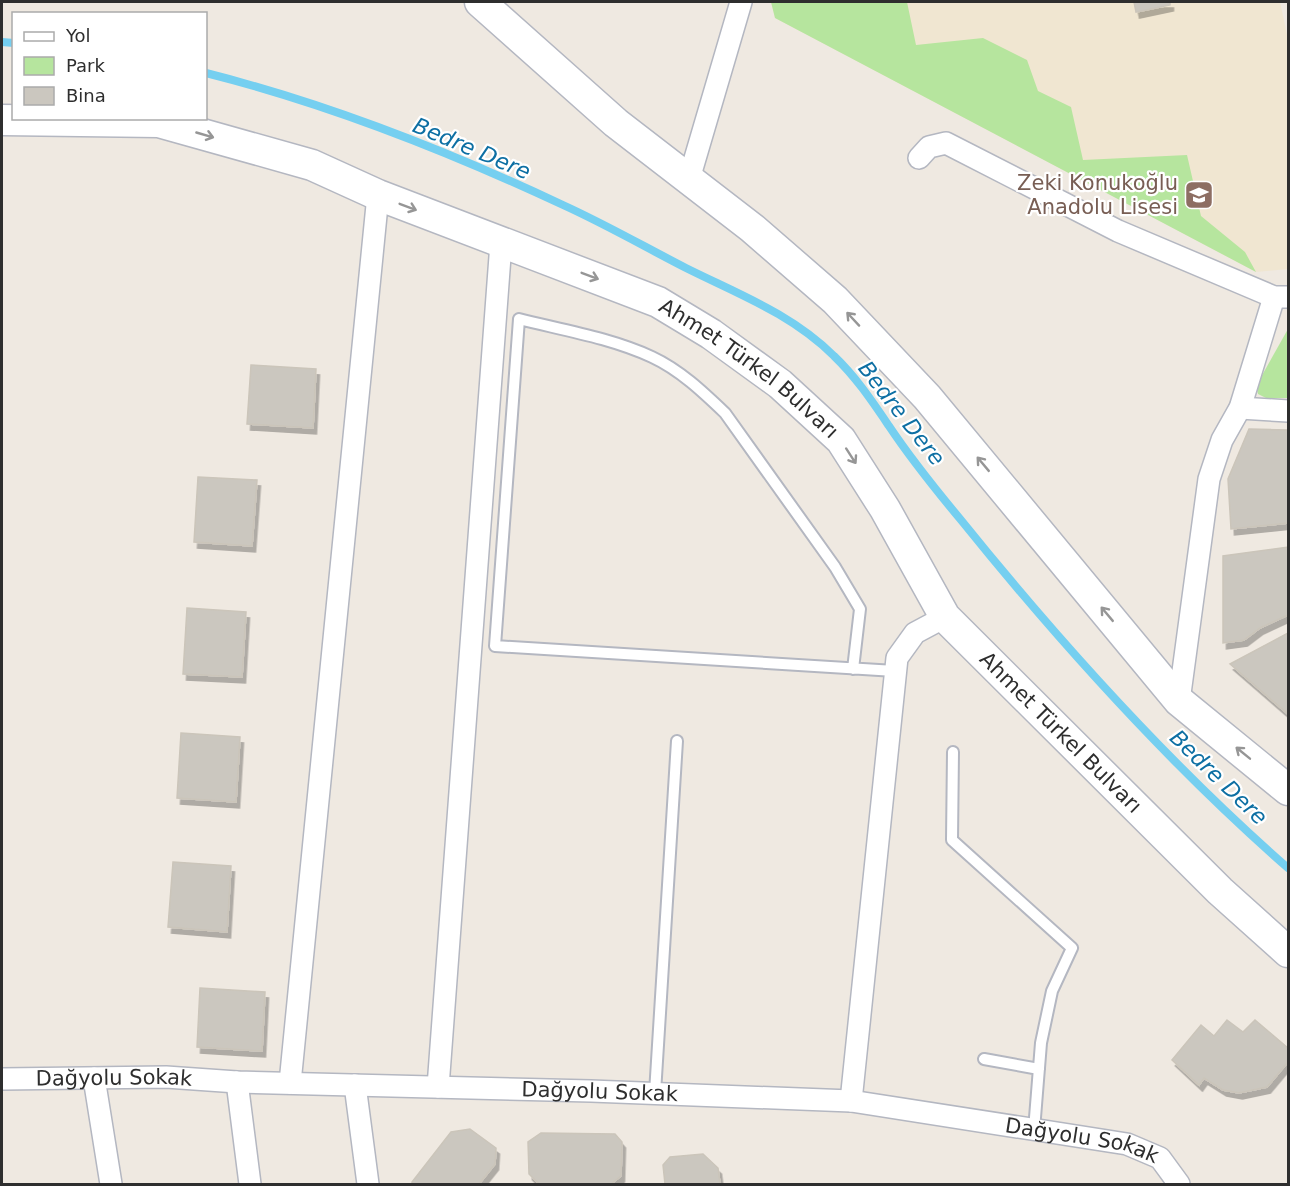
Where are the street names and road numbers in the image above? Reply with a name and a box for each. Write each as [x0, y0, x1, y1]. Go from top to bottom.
street label: Ahmet Türkel Bulvarı [655, 294, 843, 443]
street label: Ahmet Türkel Bulvarı [975, 647, 1147, 818]
street label: Dağyolu Sokak [36, 1065, 194, 1091]
street label: Dağyolu Sokak [521, 1077, 679, 1106]
street label: Dağyolu Sokak [1004, 1113, 1163, 1168]

